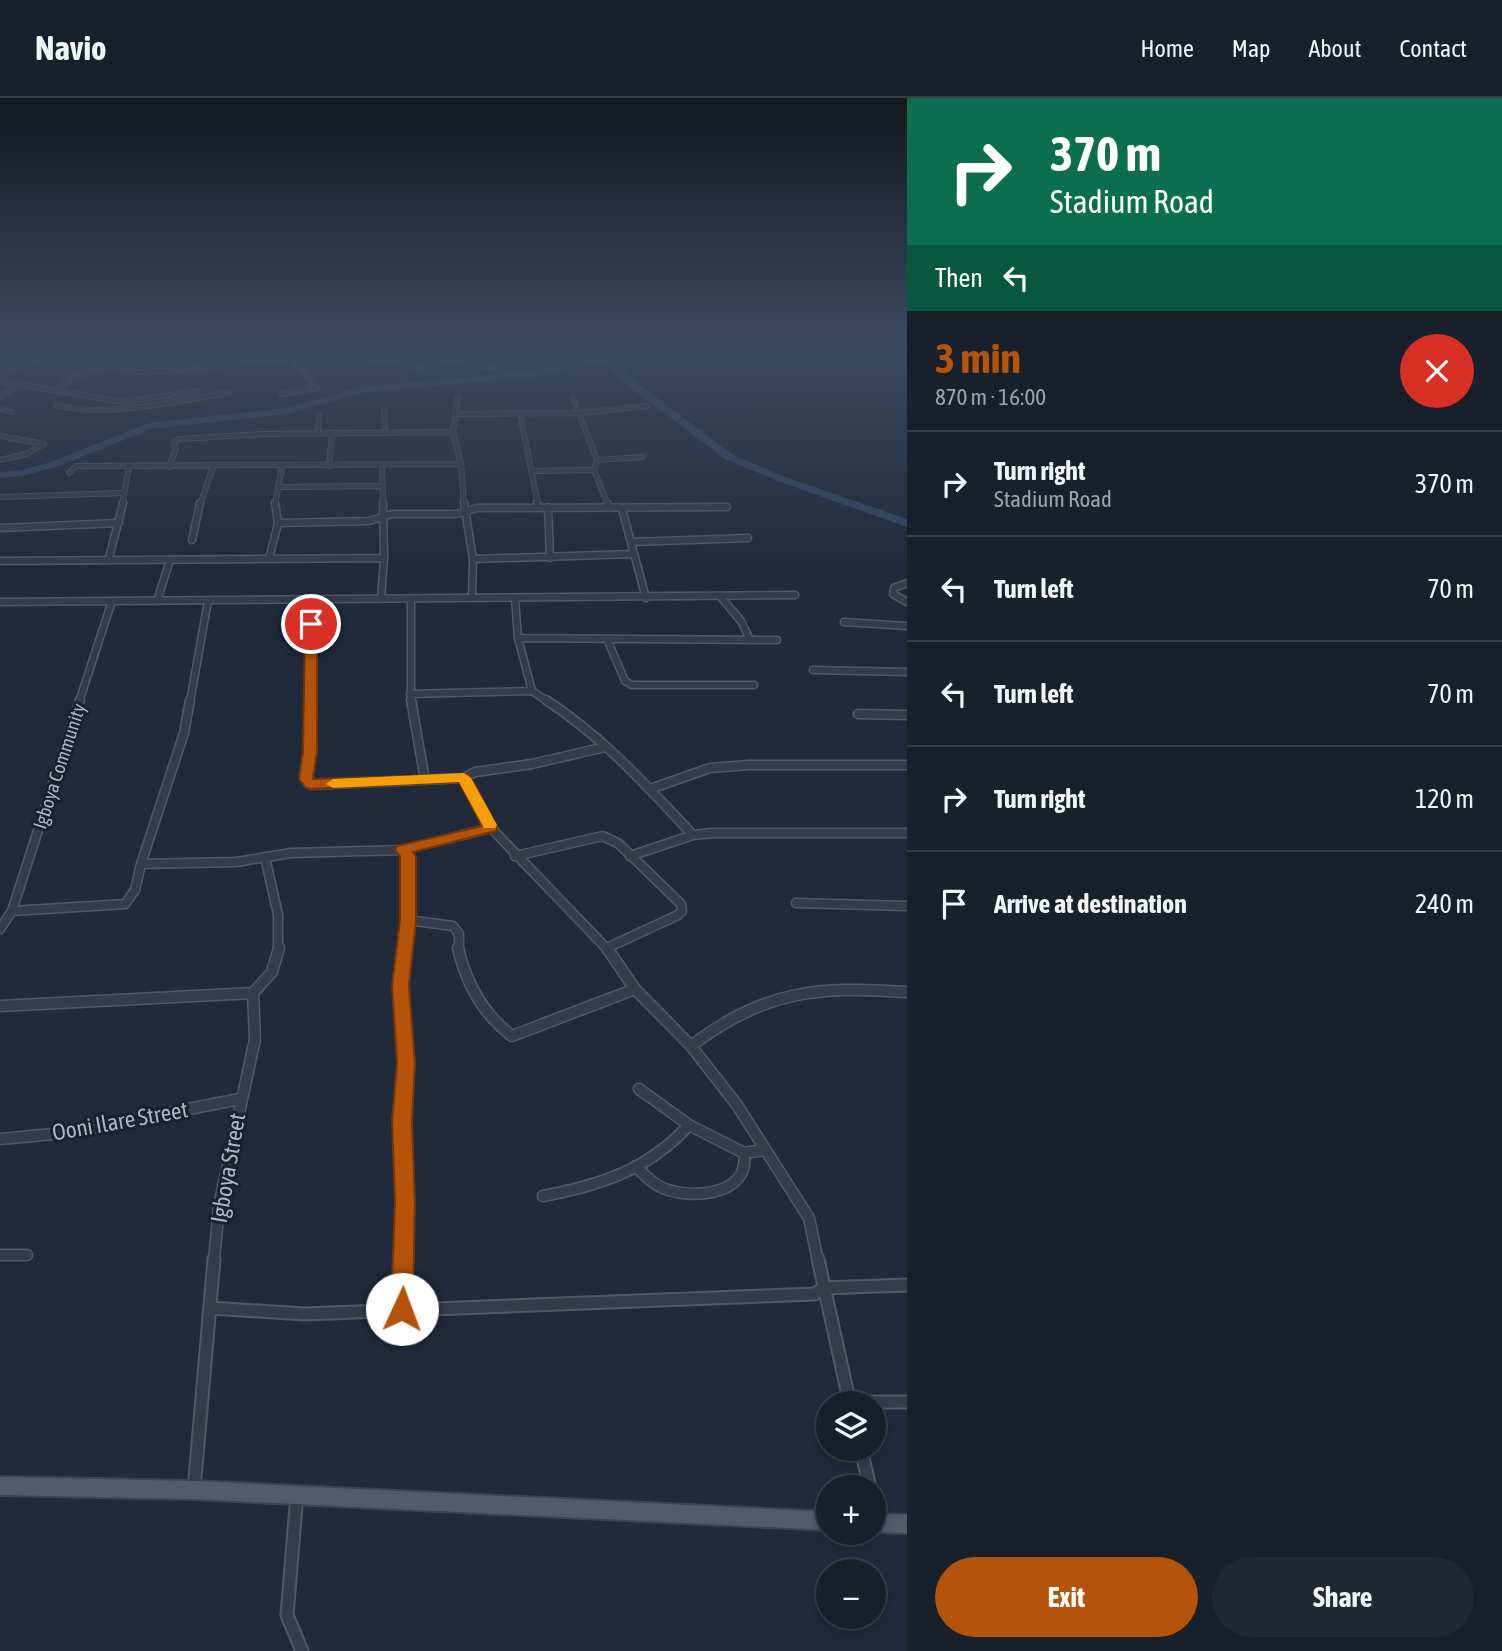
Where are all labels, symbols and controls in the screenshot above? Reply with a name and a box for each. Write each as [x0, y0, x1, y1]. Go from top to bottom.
text: Navio [35, 29, 107, 67]
text: Home [1140, 35, 1194, 62]
text: Map [1232, 35, 1270, 62]
text: About [1308, 35, 1361, 62]
text: Contact [1399, 35, 1467, 62]
text: 370 m [1050, 125, 1161, 181]
icon: right [935, 126, 1026, 217]
text: Stadium Road [1050, 183, 1214, 220]
icon: left [997, 259, 1035, 297]
text: Then [935, 263, 983, 293]
text: 3 min [935, 334, 1021, 382]
button: close [1400, 334, 1474, 408]
text: 870 m · 16:00 [935, 384, 1046, 410]
text: Turn right [994, 456, 1085, 486]
icon: right [935, 465, 973, 503]
text: 370 m [1415, 469, 1474, 499]
text: Stadium Road [994, 486, 1112, 512]
icon: left [935, 570, 973, 608]
text: Turn left [994, 574, 1074, 604]
text: 70 m [1427, 574, 1474, 604]
pin [281, 594, 341, 654]
icon: arrive [292, 605, 330, 643]
icon: left [935, 675, 973, 713]
text: Turn left [994, 679, 1074, 709]
text: 70 m [1427, 679, 1474, 709]
street label: Igboya Community [28, 700, 90, 832]
icon: right [935, 780, 973, 818]
text: Turn right [994, 784, 1085, 814]
text: 120 m [1415, 784, 1474, 814]
icon: arrive [935, 885, 973, 923]
text: Arrive at destination [994, 889, 1187, 919]
text: 240 m [1415, 889, 1474, 919]
street label: Ooni Ilare Street [50, 1096, 190, 1146]
street label: Igboya Street [206, 1111, 250, 1225]
position arrow [365, 1272, 439, 1346]
map controls [816, 1391, 886, 1629]
button: layers [816, 1391, 886, 1461]
button: + [816, 1475, 886, 1545]
button: Exit [935, 1557, 1198, 1637]
button: Share [1212, 1557, 1474, 1637]
button: − [816, 1559, 886, 1629]

